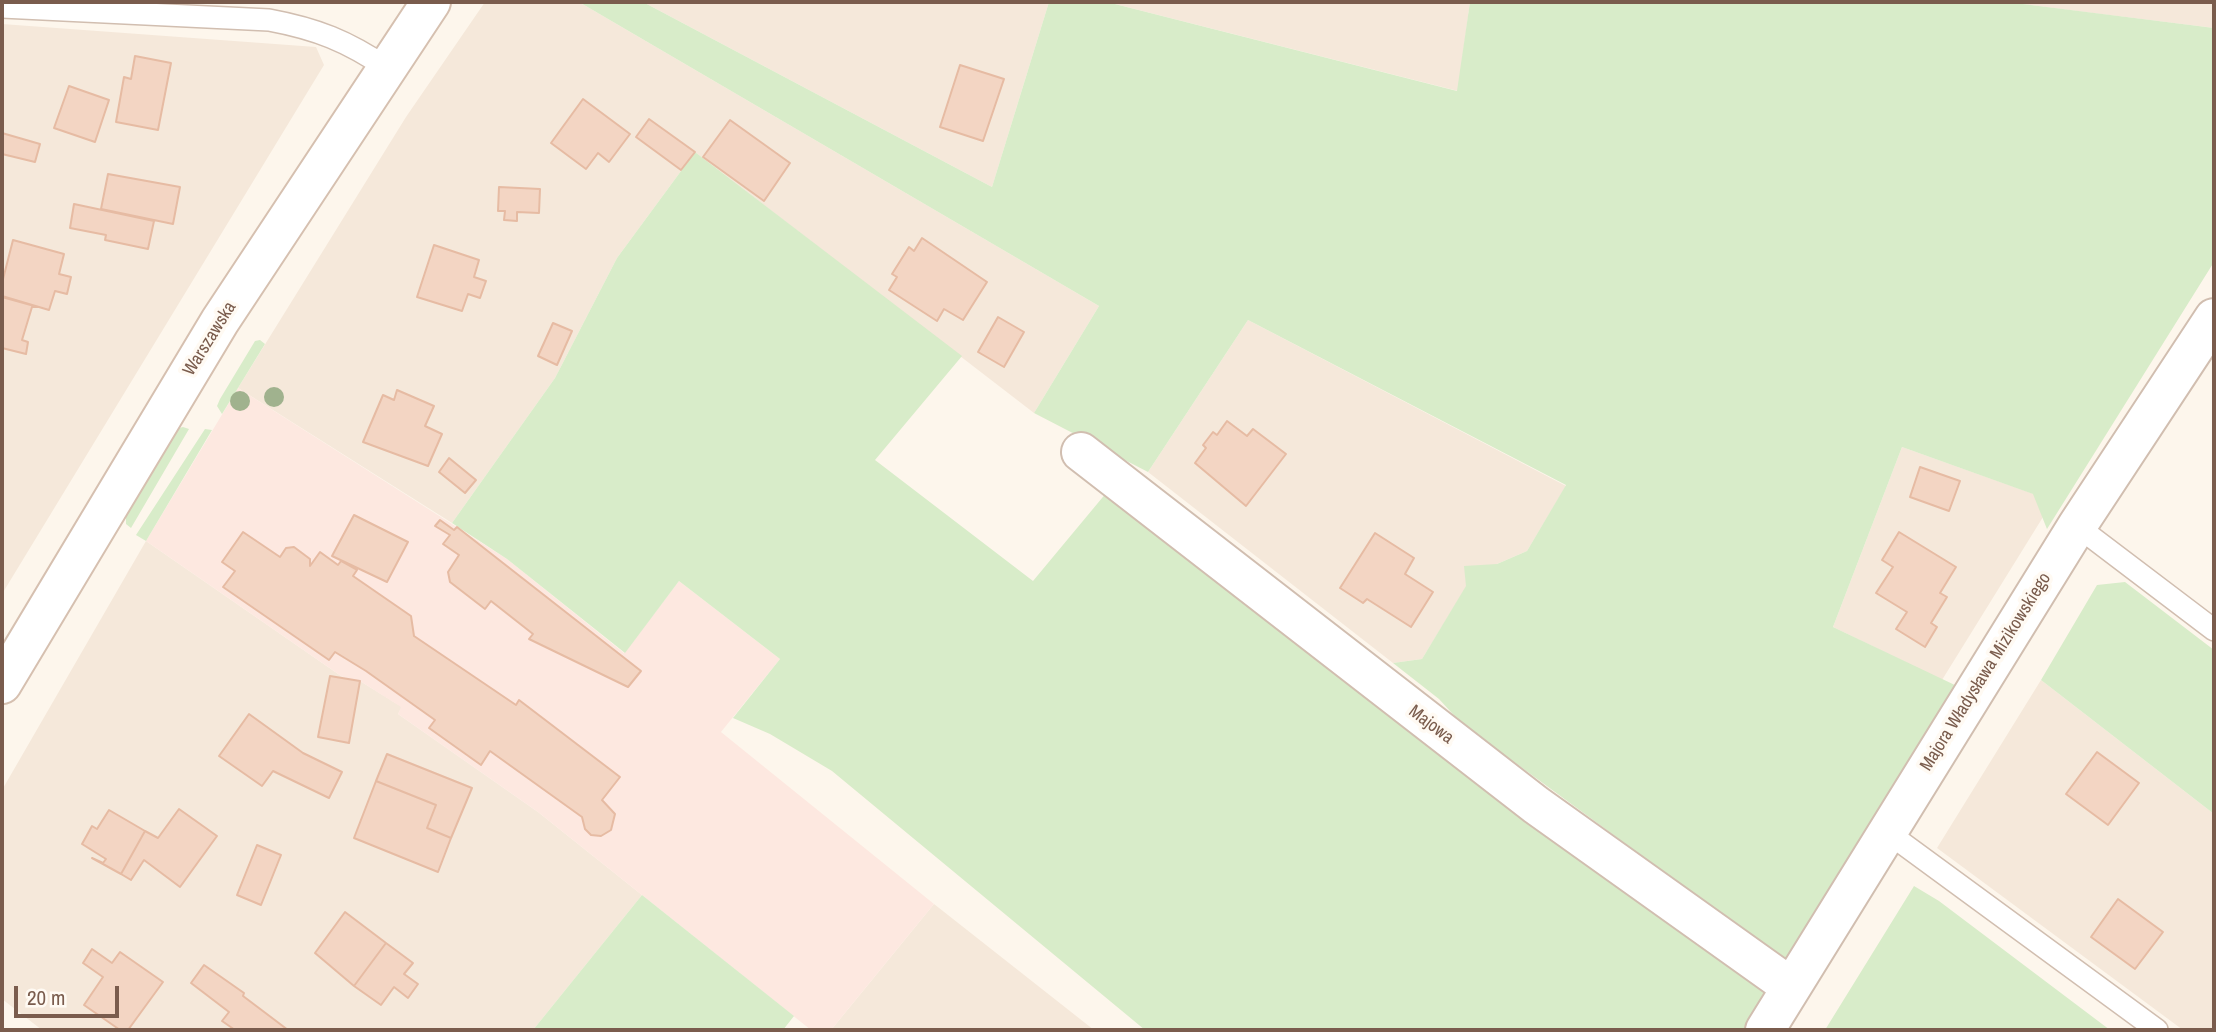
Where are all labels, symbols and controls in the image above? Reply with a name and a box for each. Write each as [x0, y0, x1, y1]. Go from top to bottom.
street label: Warszawska [179, 298, 241, 380]
street label: Majora Władysława Mizikowskiego [1916, 569, 2056, 775]
street label: Majowa [1404, 701, 1458, 749]
scale bar [18, 972, 122, 1016]
text: 20 m [27, 983, 65, 1012]

